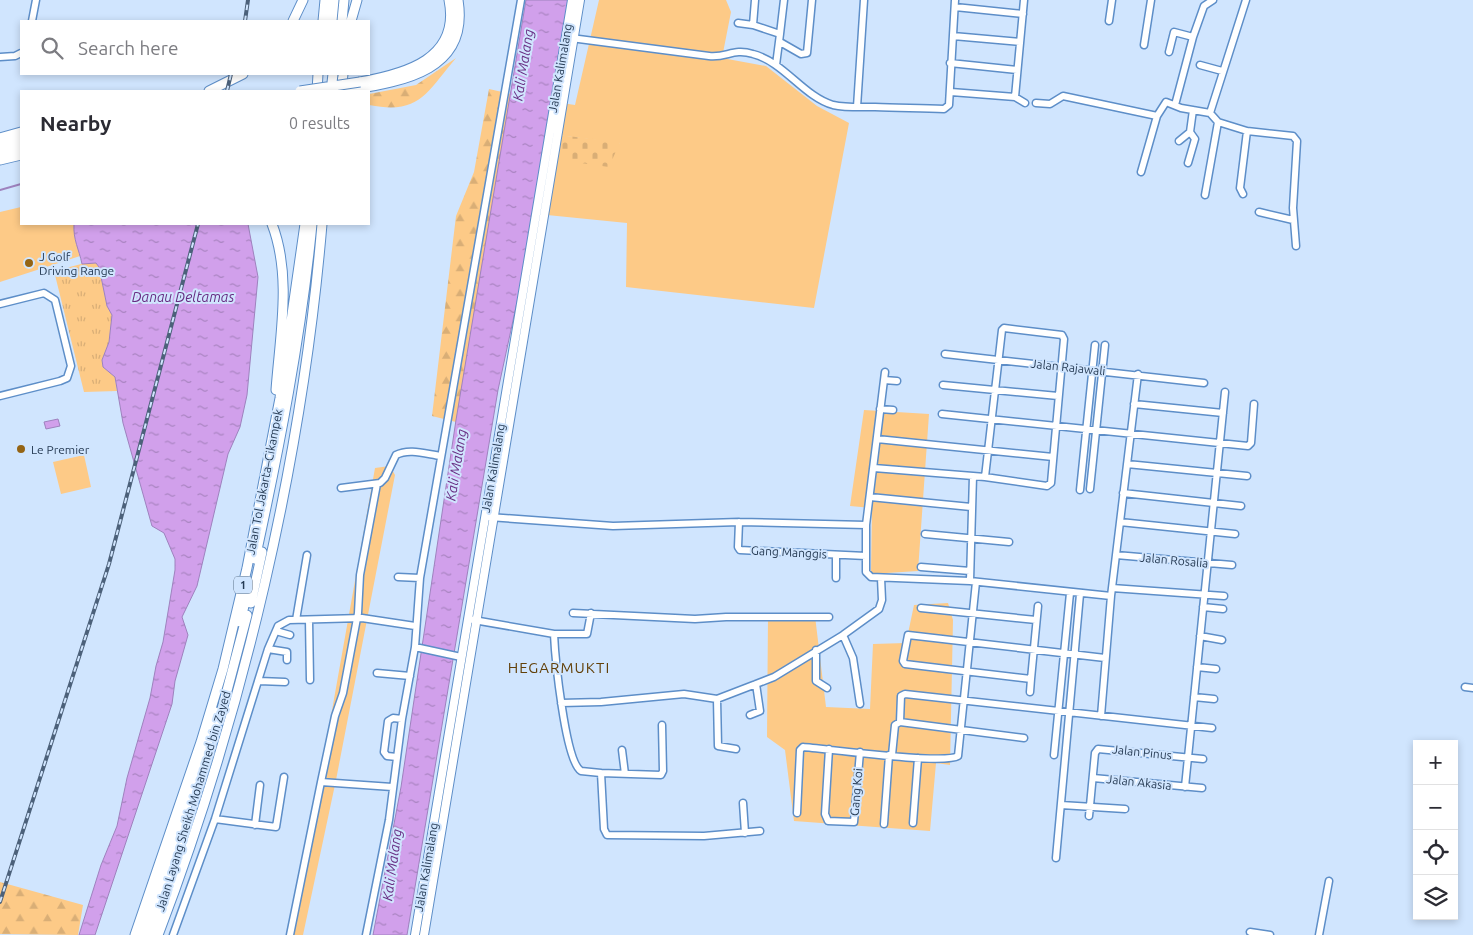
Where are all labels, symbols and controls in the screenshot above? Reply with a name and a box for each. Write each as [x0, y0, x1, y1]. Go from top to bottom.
search box [20, 20, 370, 75]
street label: Jalan Kalimalang [546, 22, 574, 114]
water label: Kali Malang [509, 28, 537, 102]
icon: search [38, 34, 66, 62]
text: Search here [78, 37, 178, 59]
text: Nearby [40, 111, 111, 135]
text: 0 results [289, 114, 350, 132]
place label: J Golf Driving Range [39, 250, 114, 277]
marker: J Golf Driving Range [23, 257, 35, 269]
water label: Danau Deltamas [132, 289, 234, 305]
street label: Jalan Rajawali [1030, 357, 1106, 377]
street label: Jalan Tol Jakarta–Cikampek [243, 408, 285, 556]
street label: Jalan Kalimalang [479, 422, 507, 514]
water label: Kali Malang [442, 428, 470, 502]
marker: Le Premier [15, 443, 27, 455]
place label: Le Premier [31, 443, 90, 456]
street label: Gang Manggis [751, 544, 827, 560]
street label: Jalan Rosalia [1139, 551, 1209, 569]
road number: 1 [234, 576, 252, 594]
district label: HEGARMUKTI [508, 659, 610, 676]
street label: Jalan Layang Sheikh Mohammed bin Zayed [153, 689, 233, 913]
map controls [1413, 740, 1458, 920]
button: + [1413, 740, 1458, 785]
street label: Jalan Pinus [1111, 742, 1173, 762]
street label: Gang Koi [847, 768, 865, 816]
street label: Jalan Akasia [1106, 772, 1172, 792]
button: − [1413, 785, 1458, 830]
street label: Jalan Kalimalang [412, 821, 440, 913]
water label: Kali Malang [379, 828, 405, 902]
button: locate [1413, 830, 1458, 875]
button: layers [1413, 875, 1458, 920]

